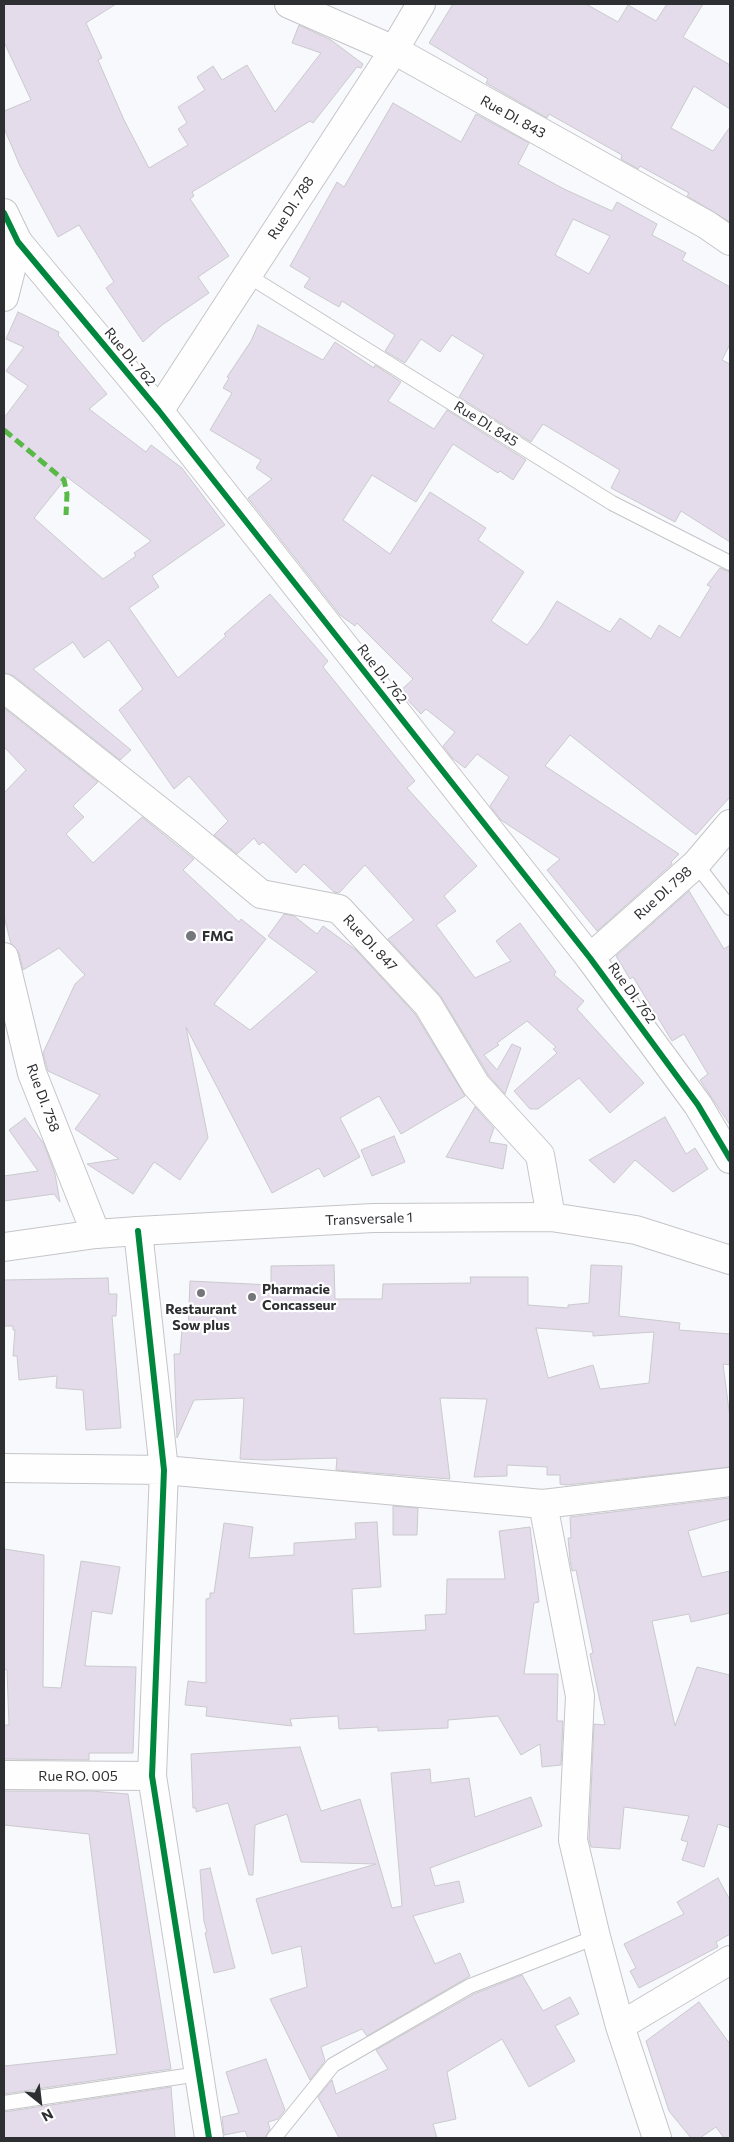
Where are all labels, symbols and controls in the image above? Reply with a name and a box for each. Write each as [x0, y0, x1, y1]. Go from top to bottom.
street label: Rue DI. 843 [477, 92, 549, 142]
street label: Rue DI. 788 [264, 173, 318, 243]
street label: Rue DI. 762 [101, 324, 159, 390]
street label: Rue DI. 845 [451, 398, 521, 450]
street label: Rue DI. 762 [354, 641, 410, 707]
street label: Rue DI. 798 [631, 863, 695, 923]
street label: Rue DI. 847 [340, 911, 400, 975]
place label: FMG [202, 928, 234, 944]
marker: FMG [184, 929, 198, 943]
street label: Rue DI. 762 [604, 959, 660, 1027]
street label: Rue DI. 758 [23, 1062, 63, 1134]
street label: Transversale 1 [325, 1209, 413, 1229]
place label: Pharmacie Concasseur [262, 1281, 336, 1314]
marker: Restaurant Sow plus [195, 1287, 207, 1299]
marker: Pharmacie Concasseur [246, 1291, 258, 1303]
place label: Restaurant Sow plus [165, 1301, 237, 1334]
street label: Rue RO. 005 [38, 1768, 118, 1784]
north arrow [15, 2077, 65, 2127]
text: N [39, 2106, 56, 2126]

